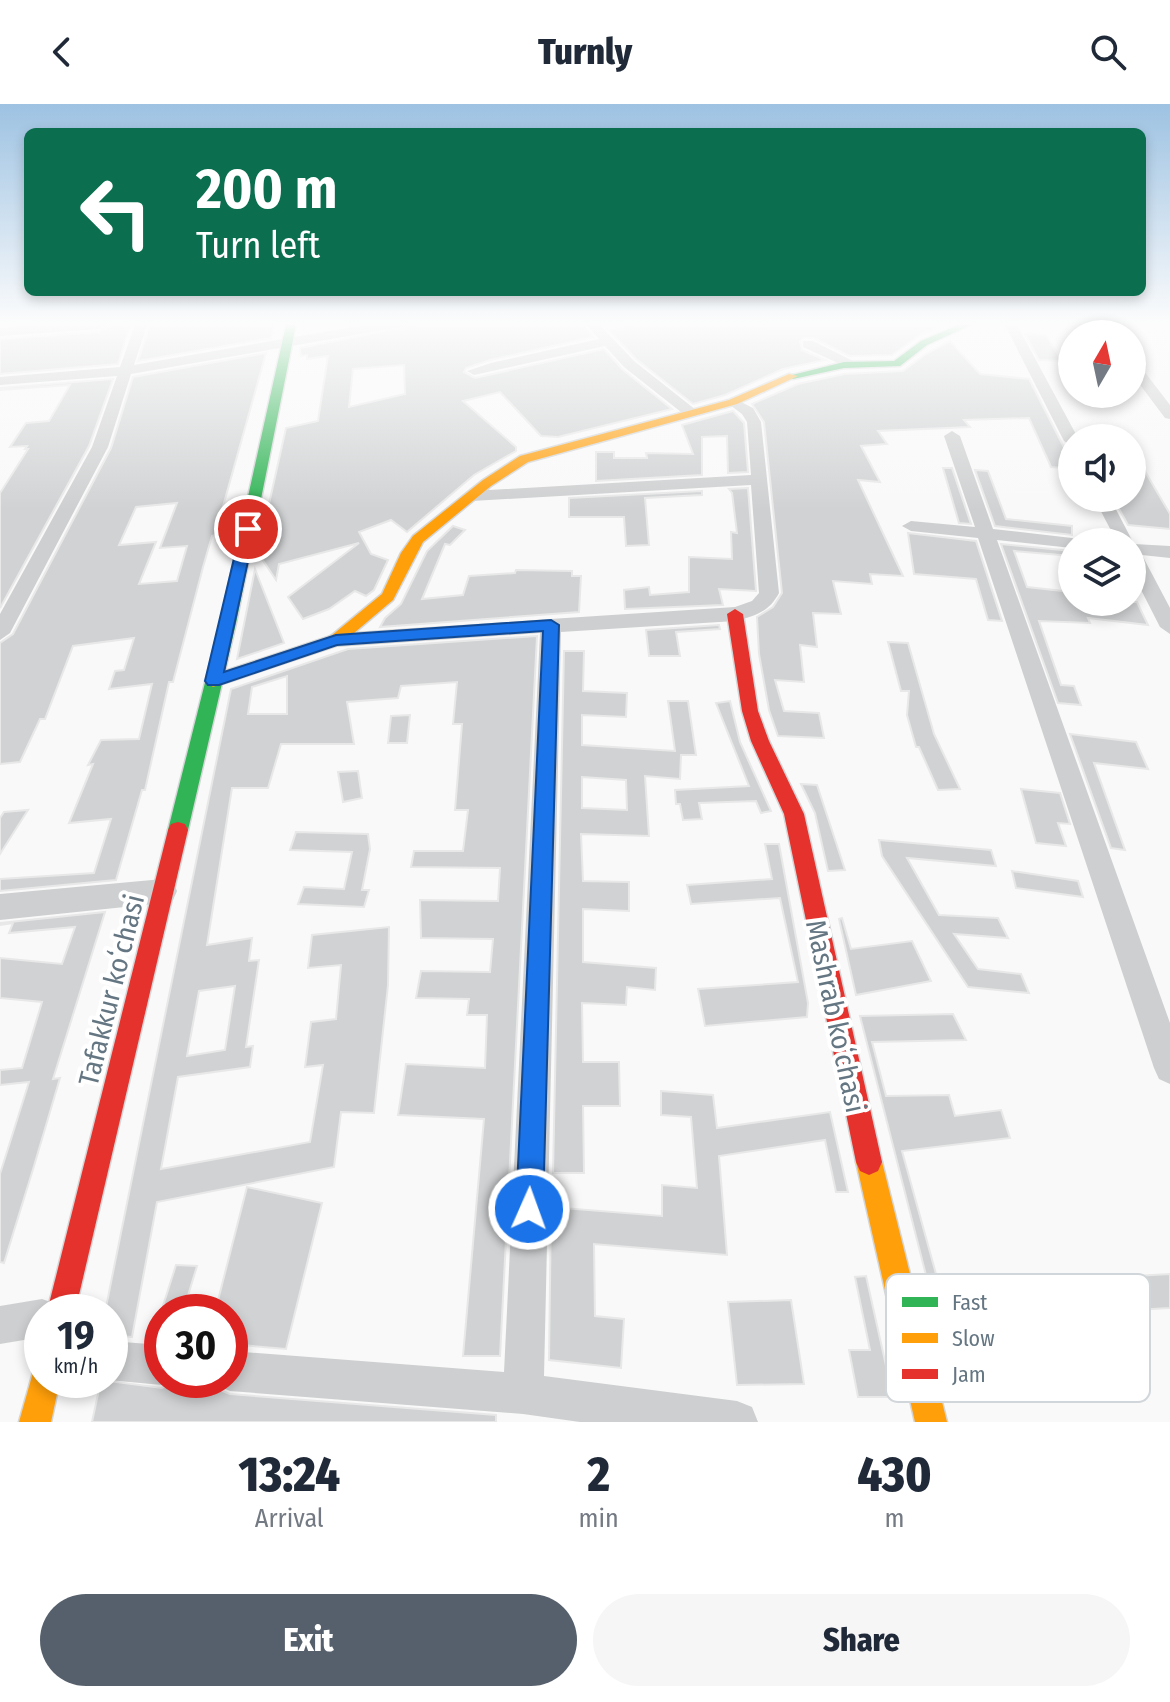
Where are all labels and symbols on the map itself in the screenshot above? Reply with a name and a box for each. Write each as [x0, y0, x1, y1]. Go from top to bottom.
north arrow [1058, 320, 1146, 408]
pin [214, 495, 282, 563]
street label: Tafakkur koʻchasi [72, 891, 151, 1089]
street label: Mashrab koʻchasi [799, 917, 872, 1115]
position arrow [487, 1167, 571, 1251]
legend [886, 1274, 1150, 1402]
text: Fast [952, 1289, 988, 1316]
speed limit sign: 30 [144, 1294, 248, 1398]
text: Slow [952, 1325, 995, 1352]
text: Jam [952, 1361, 986, 1388]

